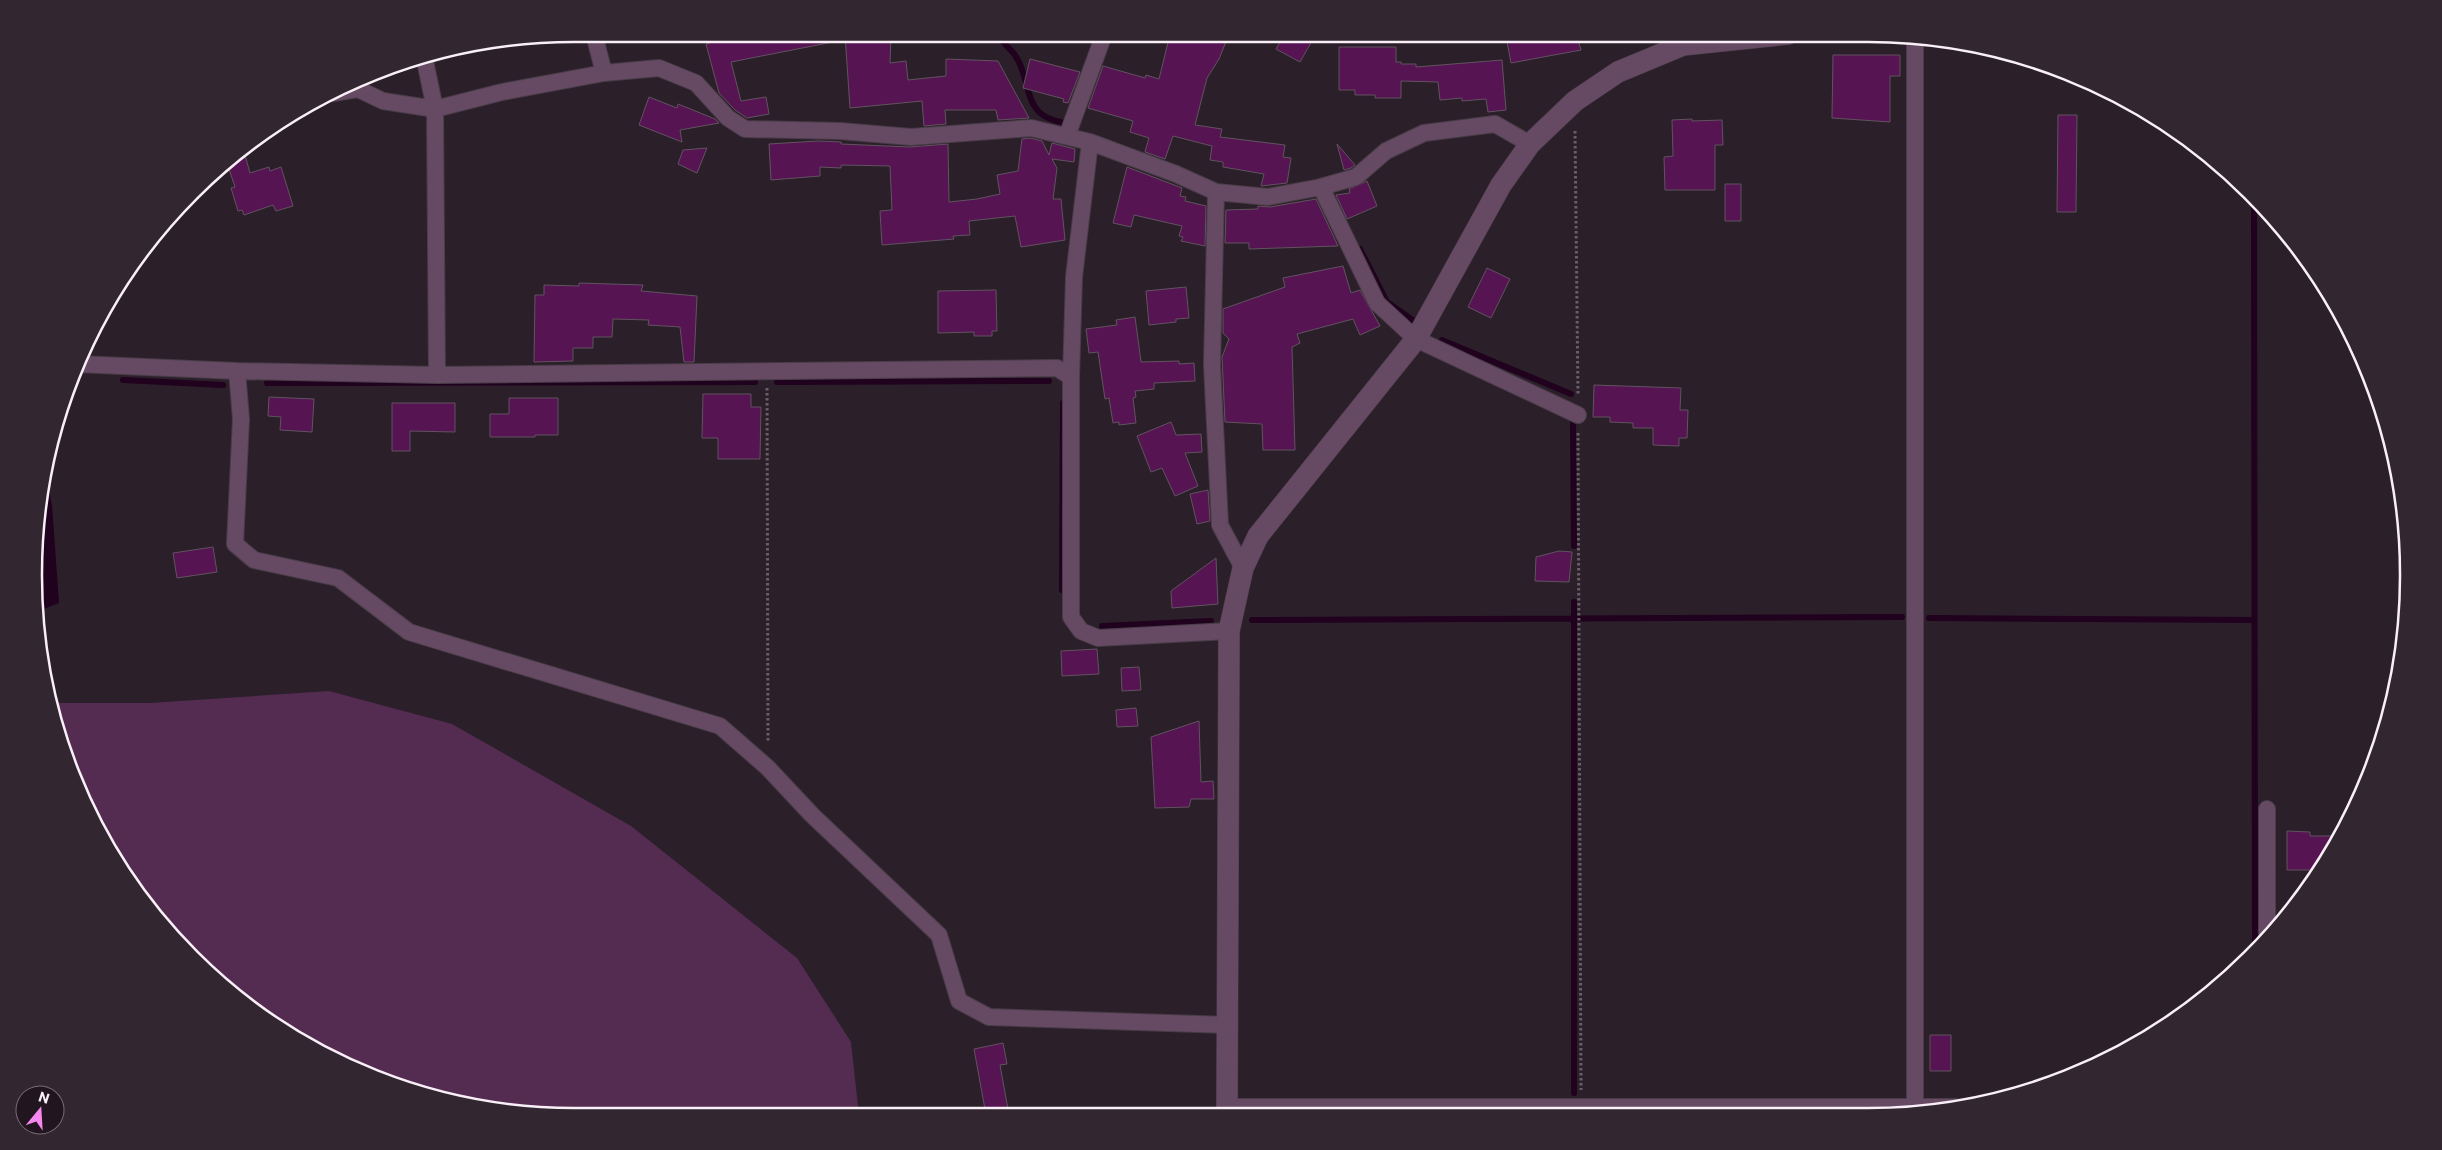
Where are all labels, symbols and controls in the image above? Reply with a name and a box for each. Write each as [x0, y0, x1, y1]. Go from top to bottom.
north arrow [15, 1085, 65, 1135]
text: N [37, 1087, 52, 1107]

